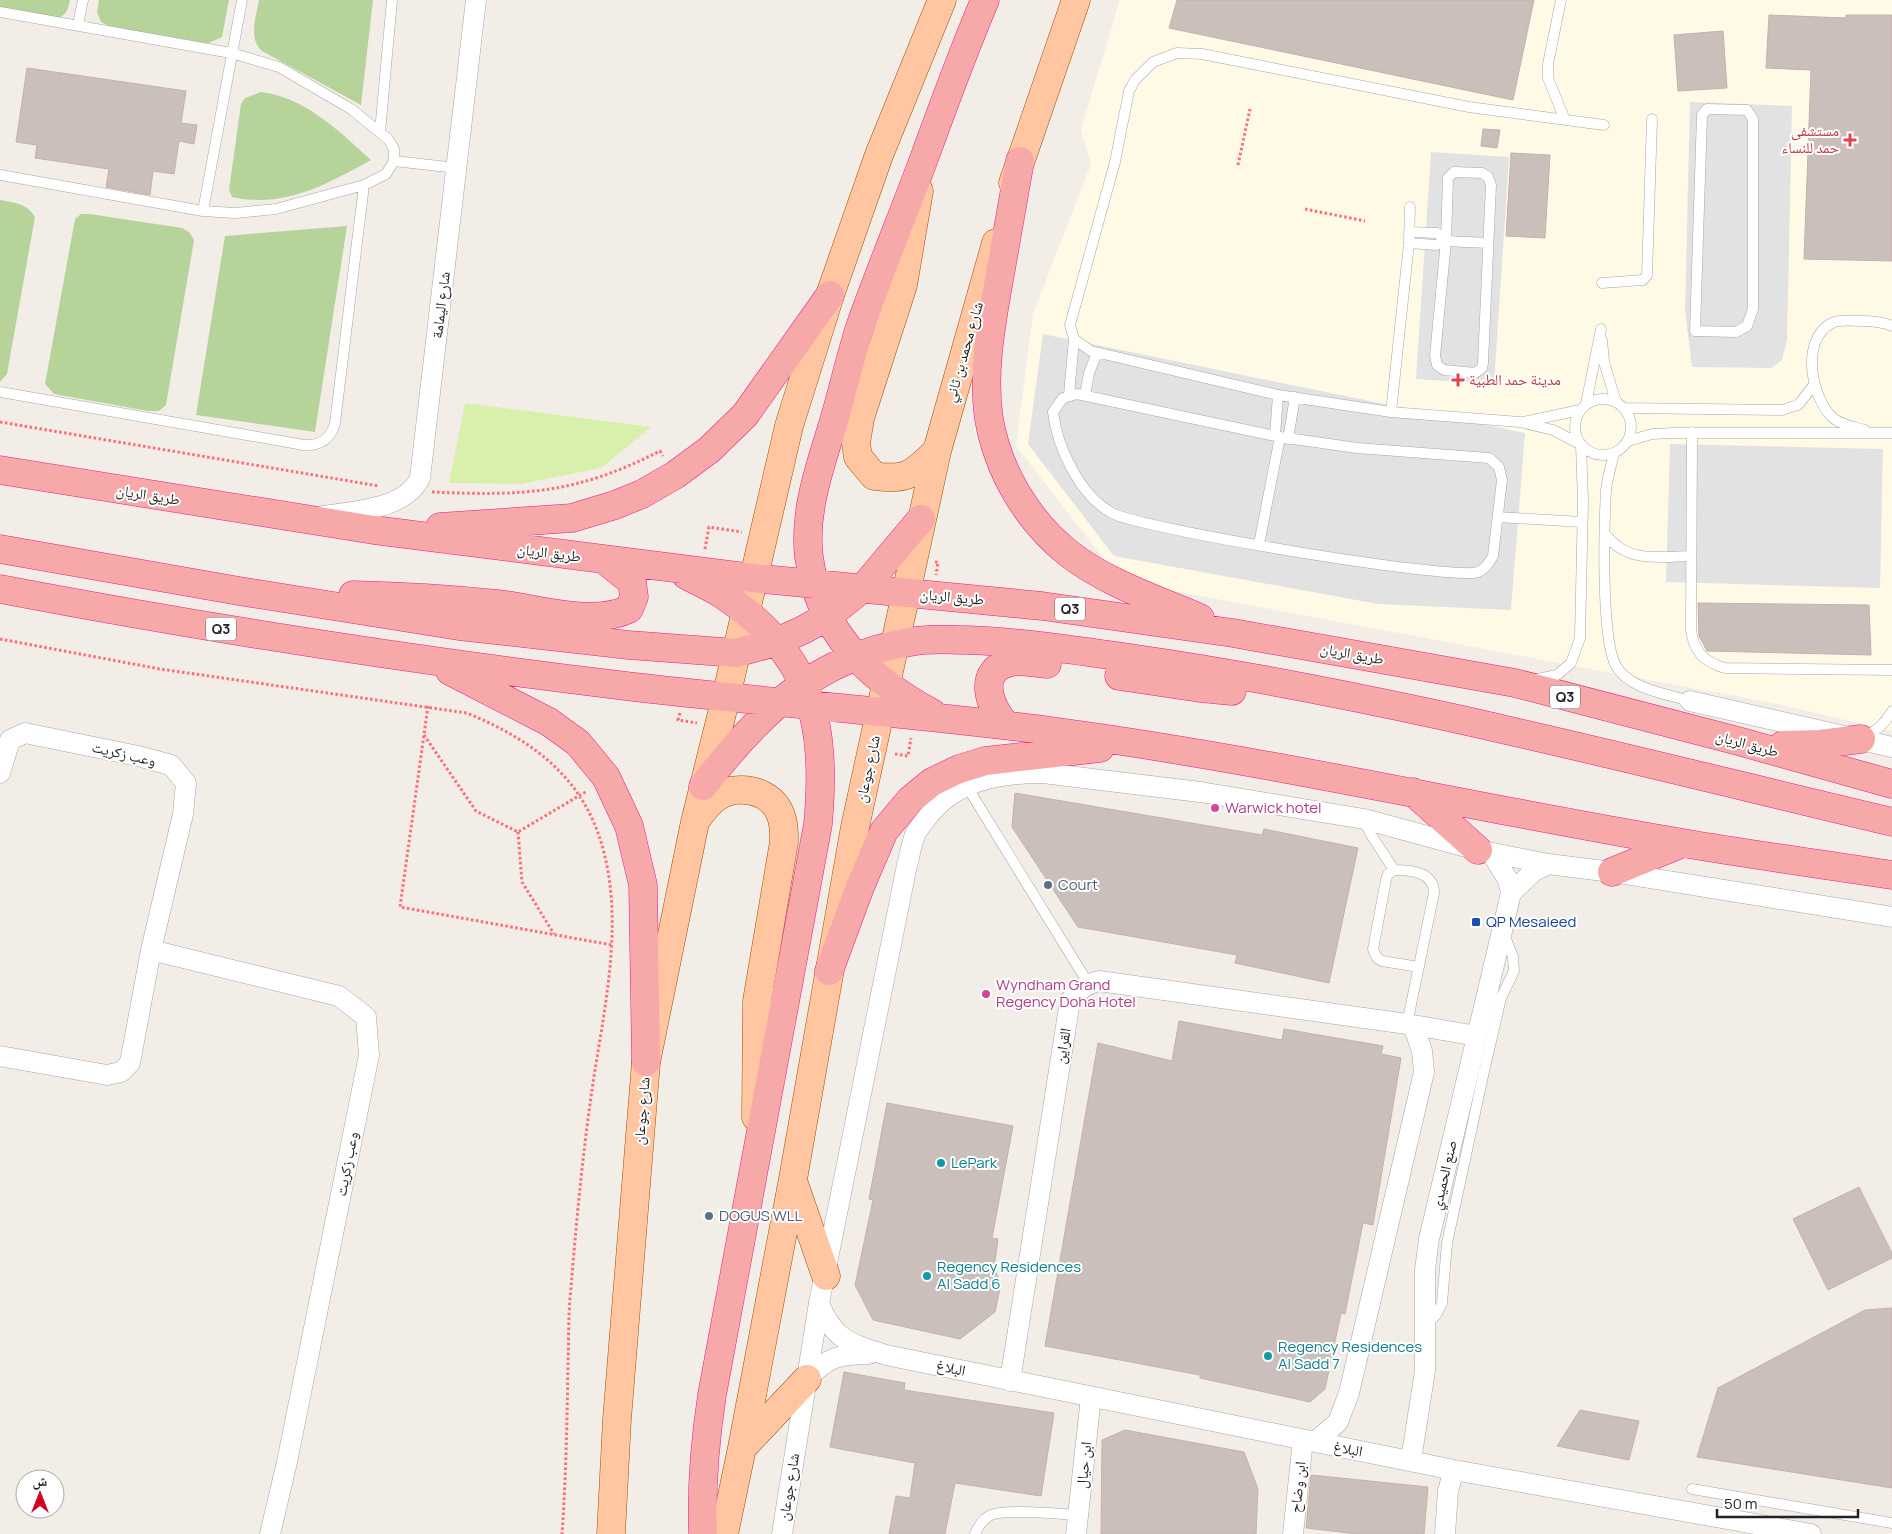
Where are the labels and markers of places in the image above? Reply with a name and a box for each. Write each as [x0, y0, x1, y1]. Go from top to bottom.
place label: مستشفى حمد للنساء [1782, 120, 1839, 158]
marker: مستشفى حمد للنساء [1843, 133, 1857, 147]
place label: مدينة حمد الطبية [1469, 369, 1561, 390]
marker: مدينة حمد الطبية [1451, 373, 1465, 387]
place label: Warwick hotel [1225, 797, 1322, 818]
marker: Warwick hotel [1209, 802, 1221, 814]
place label: Court [1058, 874, 1098, 895]
marker: Court [1042, 879, 1054, 891]
place label: QP Mesaieed [1486, 911, 1576, 932]
marker: QP Mesaieed [1470, 916, 1482, 928]
place label: Wyndham Grand Regency Doha Hotel [996, 974, 1136, 1012]
marker: Wyndham Grand Regency Doha Hotel [980, 988, 992, 1000]
place label: LePark [951, 1152, 998, 1173]
marker: LePark [935, 1157, 947, 1169]
place label: DOGUS WLL [719, 1205, 803, 1226]
marker: DOGUS WLL [703, 1210, 715, 1222]
place label: Regency Residences Al Sadd 6 [937, 1256, 1081, 1294]
marker: Regency Residences Al Sadd 6 [921, 1270, 933, 1282]
place label: Regency Residences Al Sadd 7 [1278, 1336, 1422, 1374]
marker: Regency Residences Al Sadd 7 [1262, 1350, 1274, 1362]

